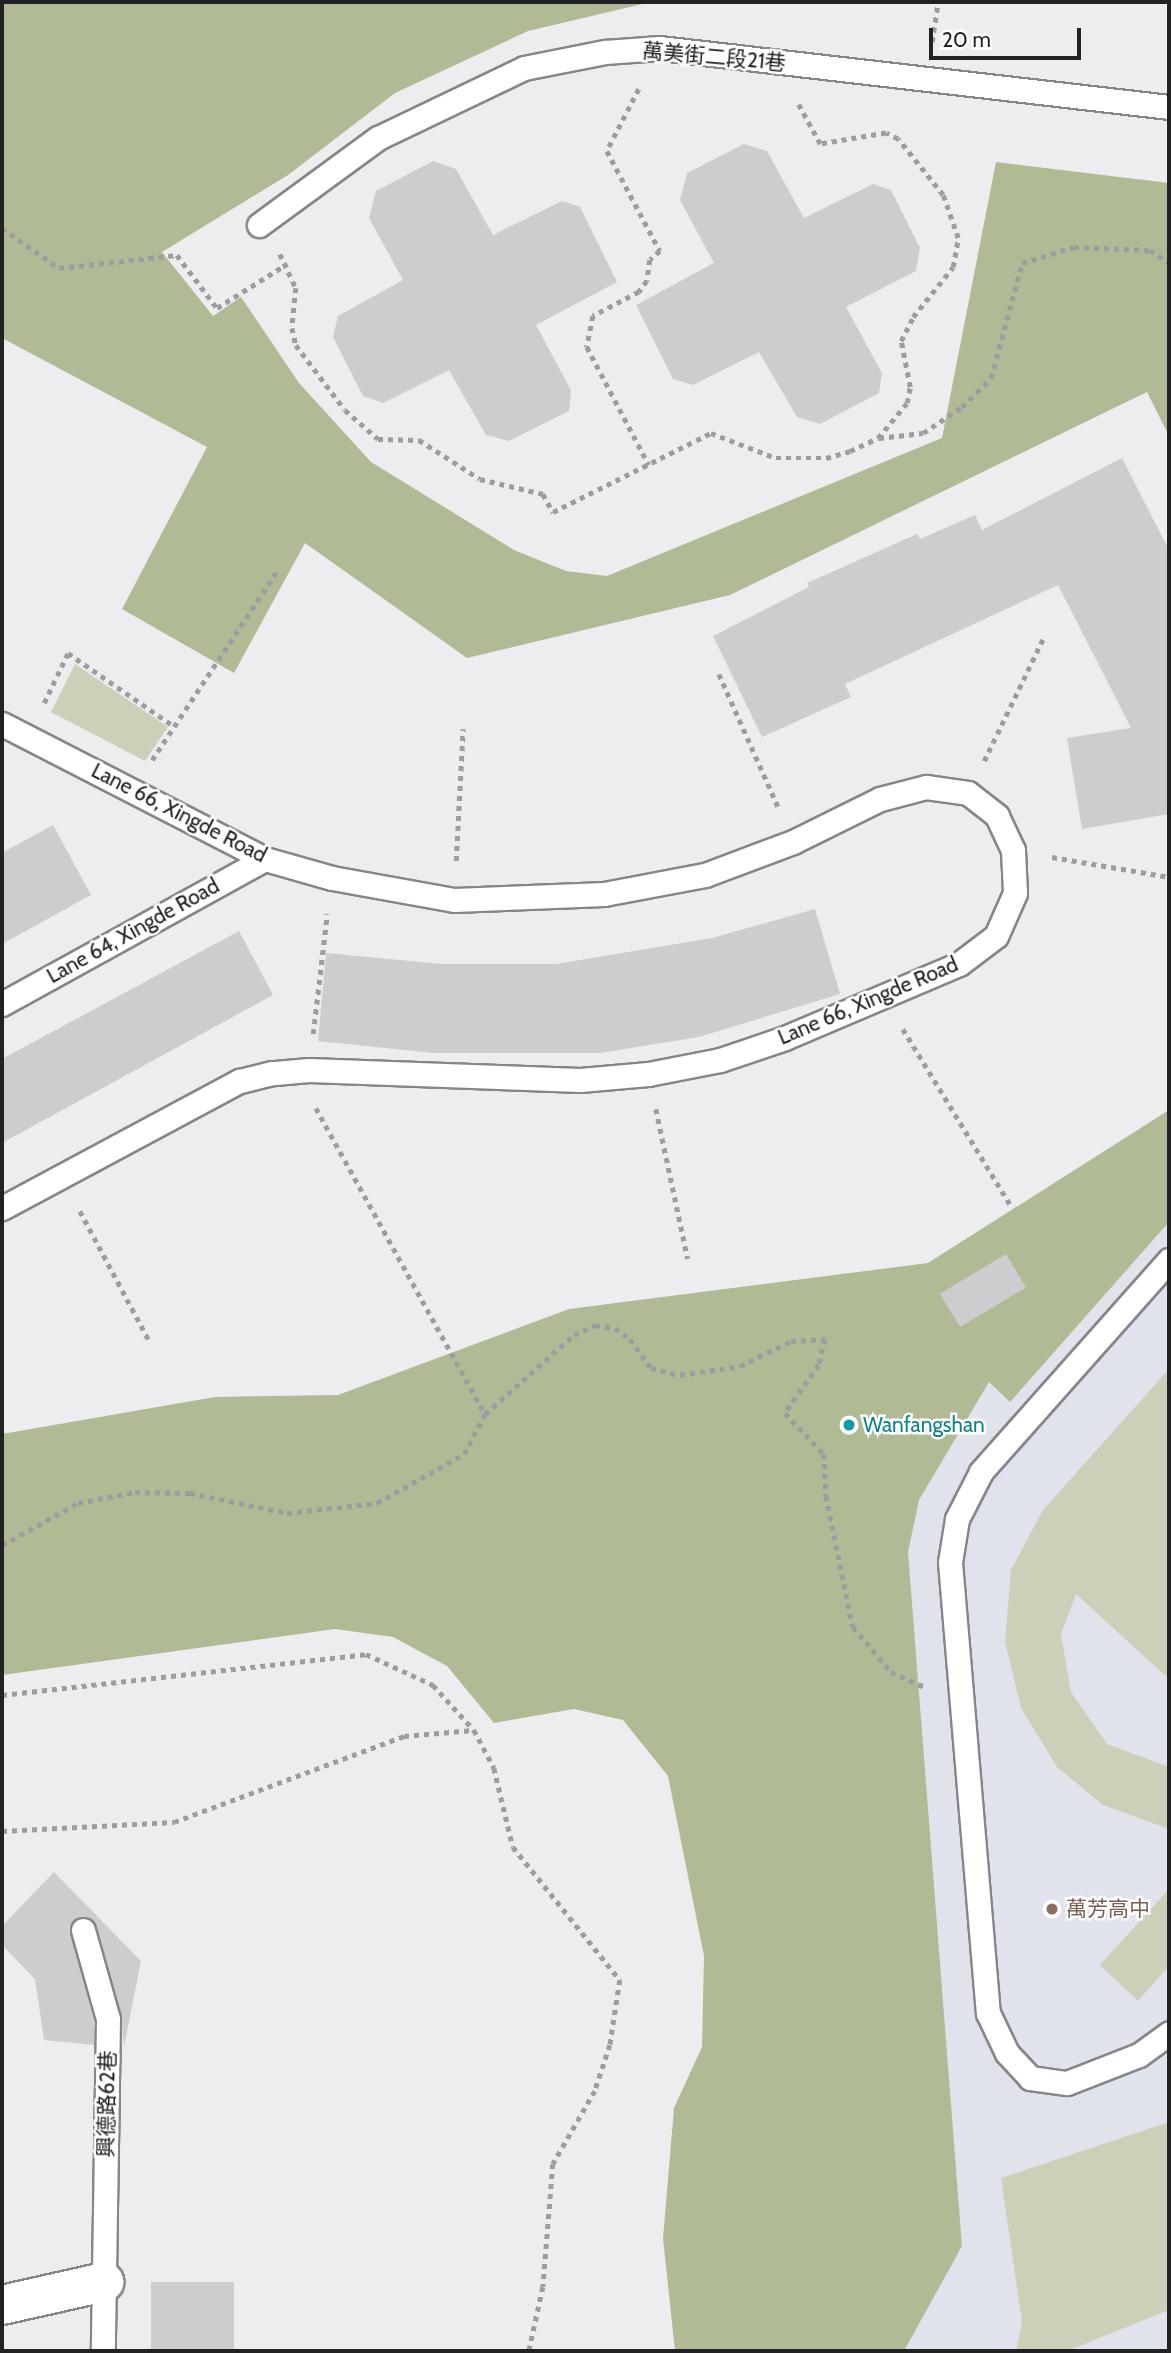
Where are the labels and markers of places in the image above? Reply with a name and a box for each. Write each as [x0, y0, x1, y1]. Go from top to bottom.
place label: Wanfangshan [863, 1412, 985, 1438]
marker: Wanfangshan [841, 1417, 857, 1433]
place label: 萬芳高中 [1066, 1896, 1150, 1922]
marker: 萬芳高中 [1044, 1901, 1060, 1917]

